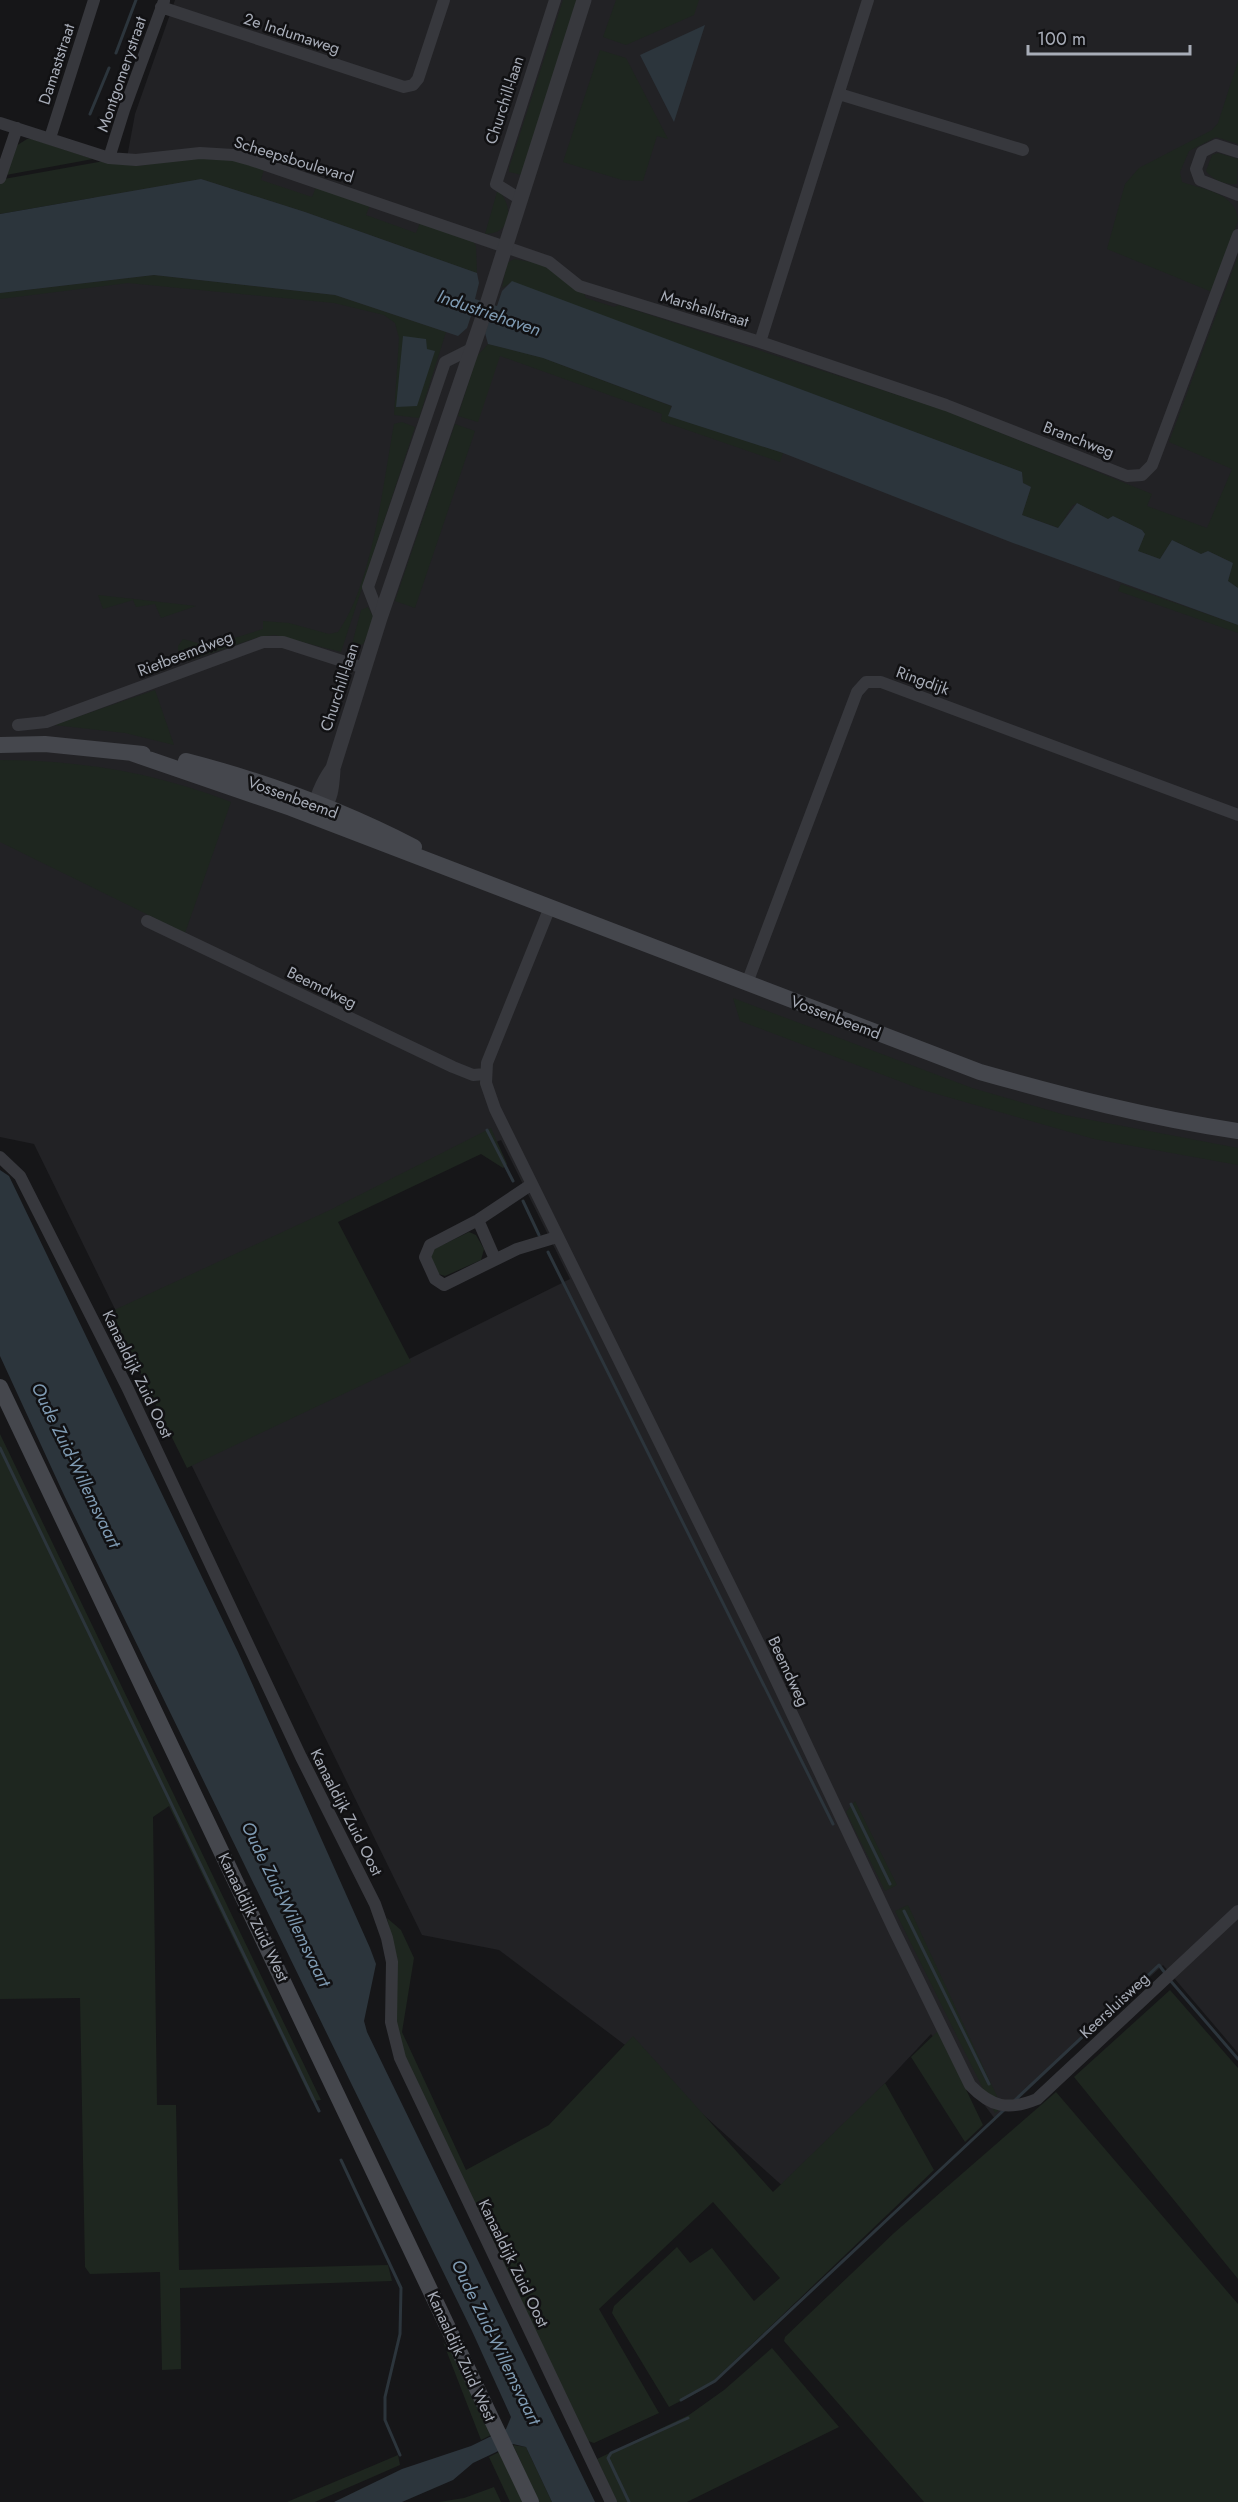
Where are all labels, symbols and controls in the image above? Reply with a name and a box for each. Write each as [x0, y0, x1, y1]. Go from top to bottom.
street label: 2e Indumaweg [241, 7, 343, 60]
street label: Montgomerystraat [91, 13, 152, 135]
scale bar [1028, 18, 1190, 56]
street label: Damaststraat [33, 20, 80, 108]
text: 100 m [1037, 26, 1086, 52]
street label: Churchill-laan [479, 53, 530, 147]
street label: Scheepsboulevard [231, 130, 357, 189]
water label: Industriehaven [434, 283, 544, 343]
street label: Marshallstraat [658, 284, 752, 333]
street label: Branchweg [1040, 415, 1118, 464]
street label: Rietbeemdweg [134, 625, 236, 682]
street label: Churchill-laan [314, 640, 365, 734]
street label: Ringdijk [893, 660, 953, 701]
street label: Vossenbeemd [244, 770, 341, 824]
street label: Beemdweg [283, 961, 361, 1014]
street label: Vossenbeemd [787, 990, 884, 1045]
street label: Kanaaldijk Zuid Oost [97, 1306, 179, 1442]
water label: Oude Zuid-Willemsvaart [25, 1378, 128, 1554]
street label: Beemdweg [762, 1632, 815, 1710]
street label: Kanaaldijk Zuid Oost [305, 1745, 389, 1880]
water label: Oude Zuid-Willemsvaart [235, 1817, 338, 1993]
street label: Kanaaldijk Zuid West [212, 1849, 295, 1986]
street label: Keersluisweg [1074, 1967, 1154, 2044]
street label: Kanaaldijk Zuid Oost [473, 2195, 555, 2331]
water label: Oude Zuid-Willemsvaart [445, 2255, 548, 2431]
street label: Kanaaldijk Zuid West [421, 2287, 502, 2425]

